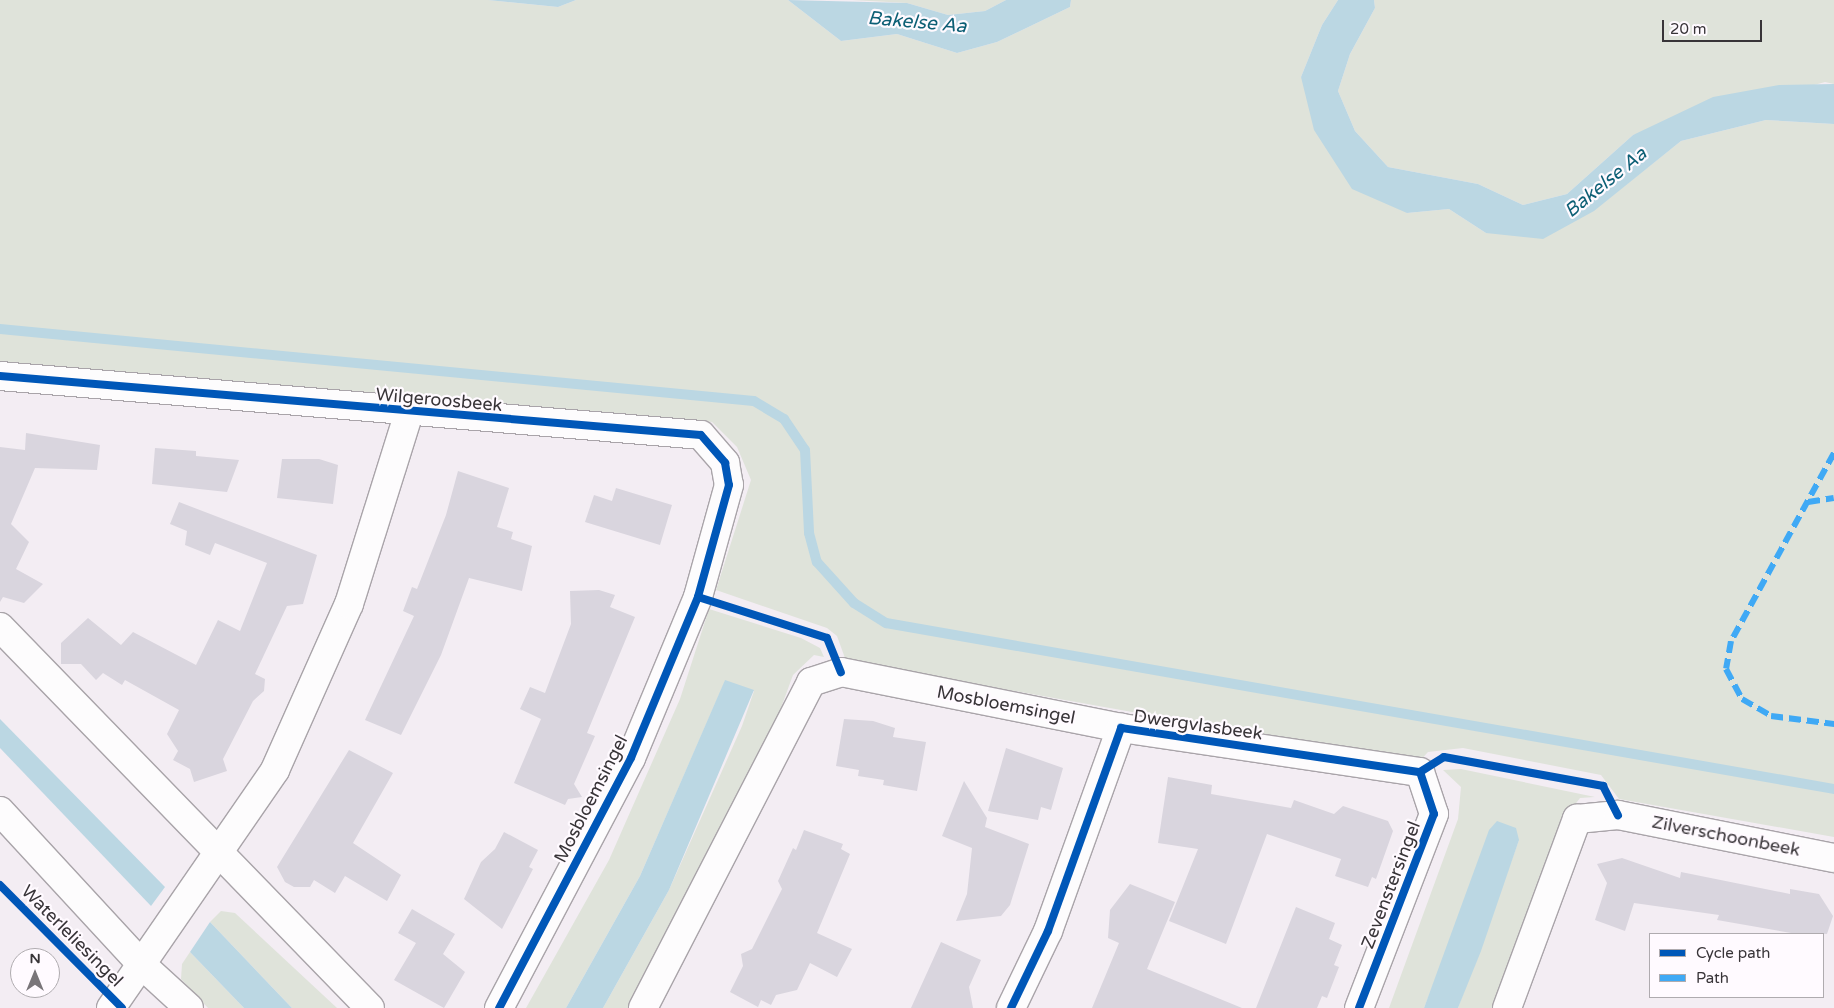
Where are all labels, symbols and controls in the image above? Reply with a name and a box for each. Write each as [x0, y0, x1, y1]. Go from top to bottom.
water label: Bakelse Aa [867, 7, 967, 39]
scale bar [1664, 10, 1764, 42]
text: 20 m [1670, 20, 1707, 38]
water label: Bakelse Aa [1560, 143, 1652, 223]
street label: Wilgeroosbeek [375, 384, 503, 416]
street label: Mosbloemsingel [935, 681, 1077, 729]
street label: Dwergvlasbeek [1132, 705, 1264, 745]
street label: Mosbloemsingel [550, 732, 632, 866]
street label: Zilverschoonbeek [1650, 811, 1802, 861]
street label: Zevenstersingel [1357, 818, 1425, 952]
street label: Waterleliesingel [17, 881, 127, 991]
legend [1649, 933, 1824, 998]
text: Cycle path [1696, 944, 1770, 962]
north arrow [10, 948, 60, 998]
text: N [29, 950, 41, 967]
text: Path [1696, 969, 1729, 987]

